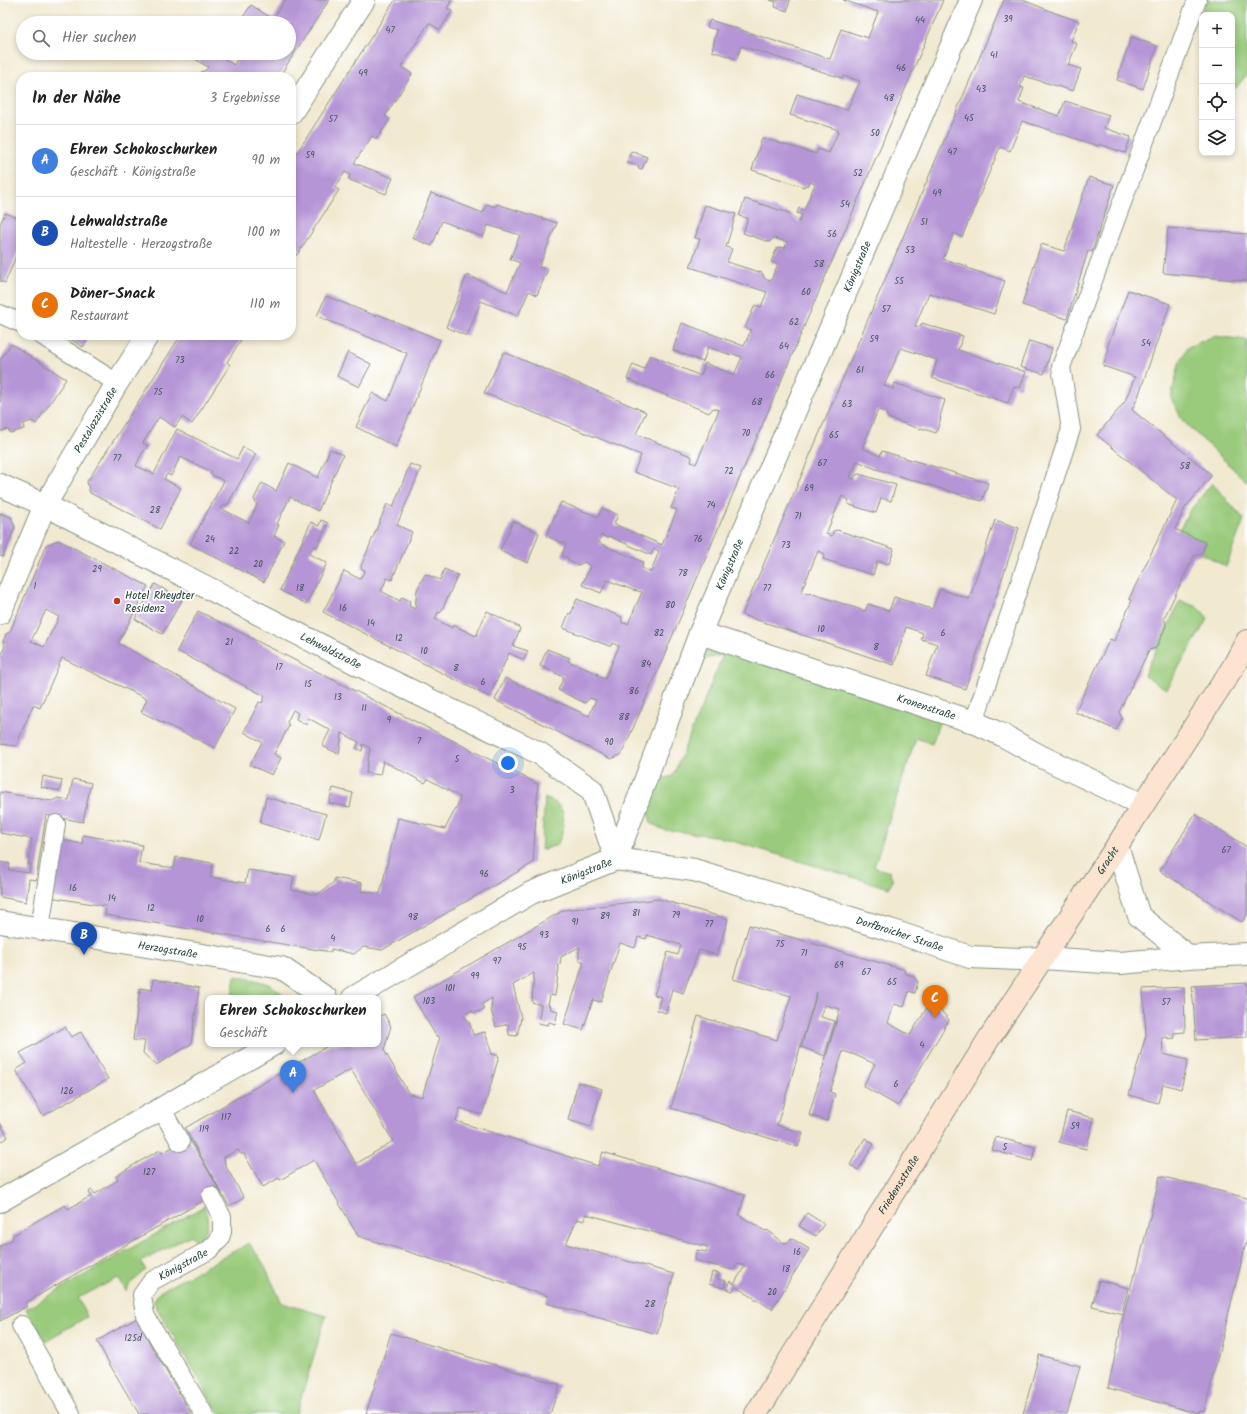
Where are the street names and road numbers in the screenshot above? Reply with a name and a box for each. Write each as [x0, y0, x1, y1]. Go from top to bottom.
street label: Königstraße [839, 238, 877, 295]
street label: Pestalozzistraße [70, 384, 123, 457]
street label: Königstraße [711, 536, 749, 593]
street label: Lehwaldstraße [297, 628, 364, 675]
street label: Kronenstraße [894, 689, 958, 725]
street label: Gracht [1092, 842, 1125, 879]
street label: Königstraße [558, 853, 615, 890]
street label: Dorfbroicher Straße [853, 912, 945, 957]
street label: Herzogstraße [136, 937, 199, 964]
street label: Friedensstraße [874, 1152, 925, 1218]
street label: Königstraße [155, 1244, 212, 1286]

